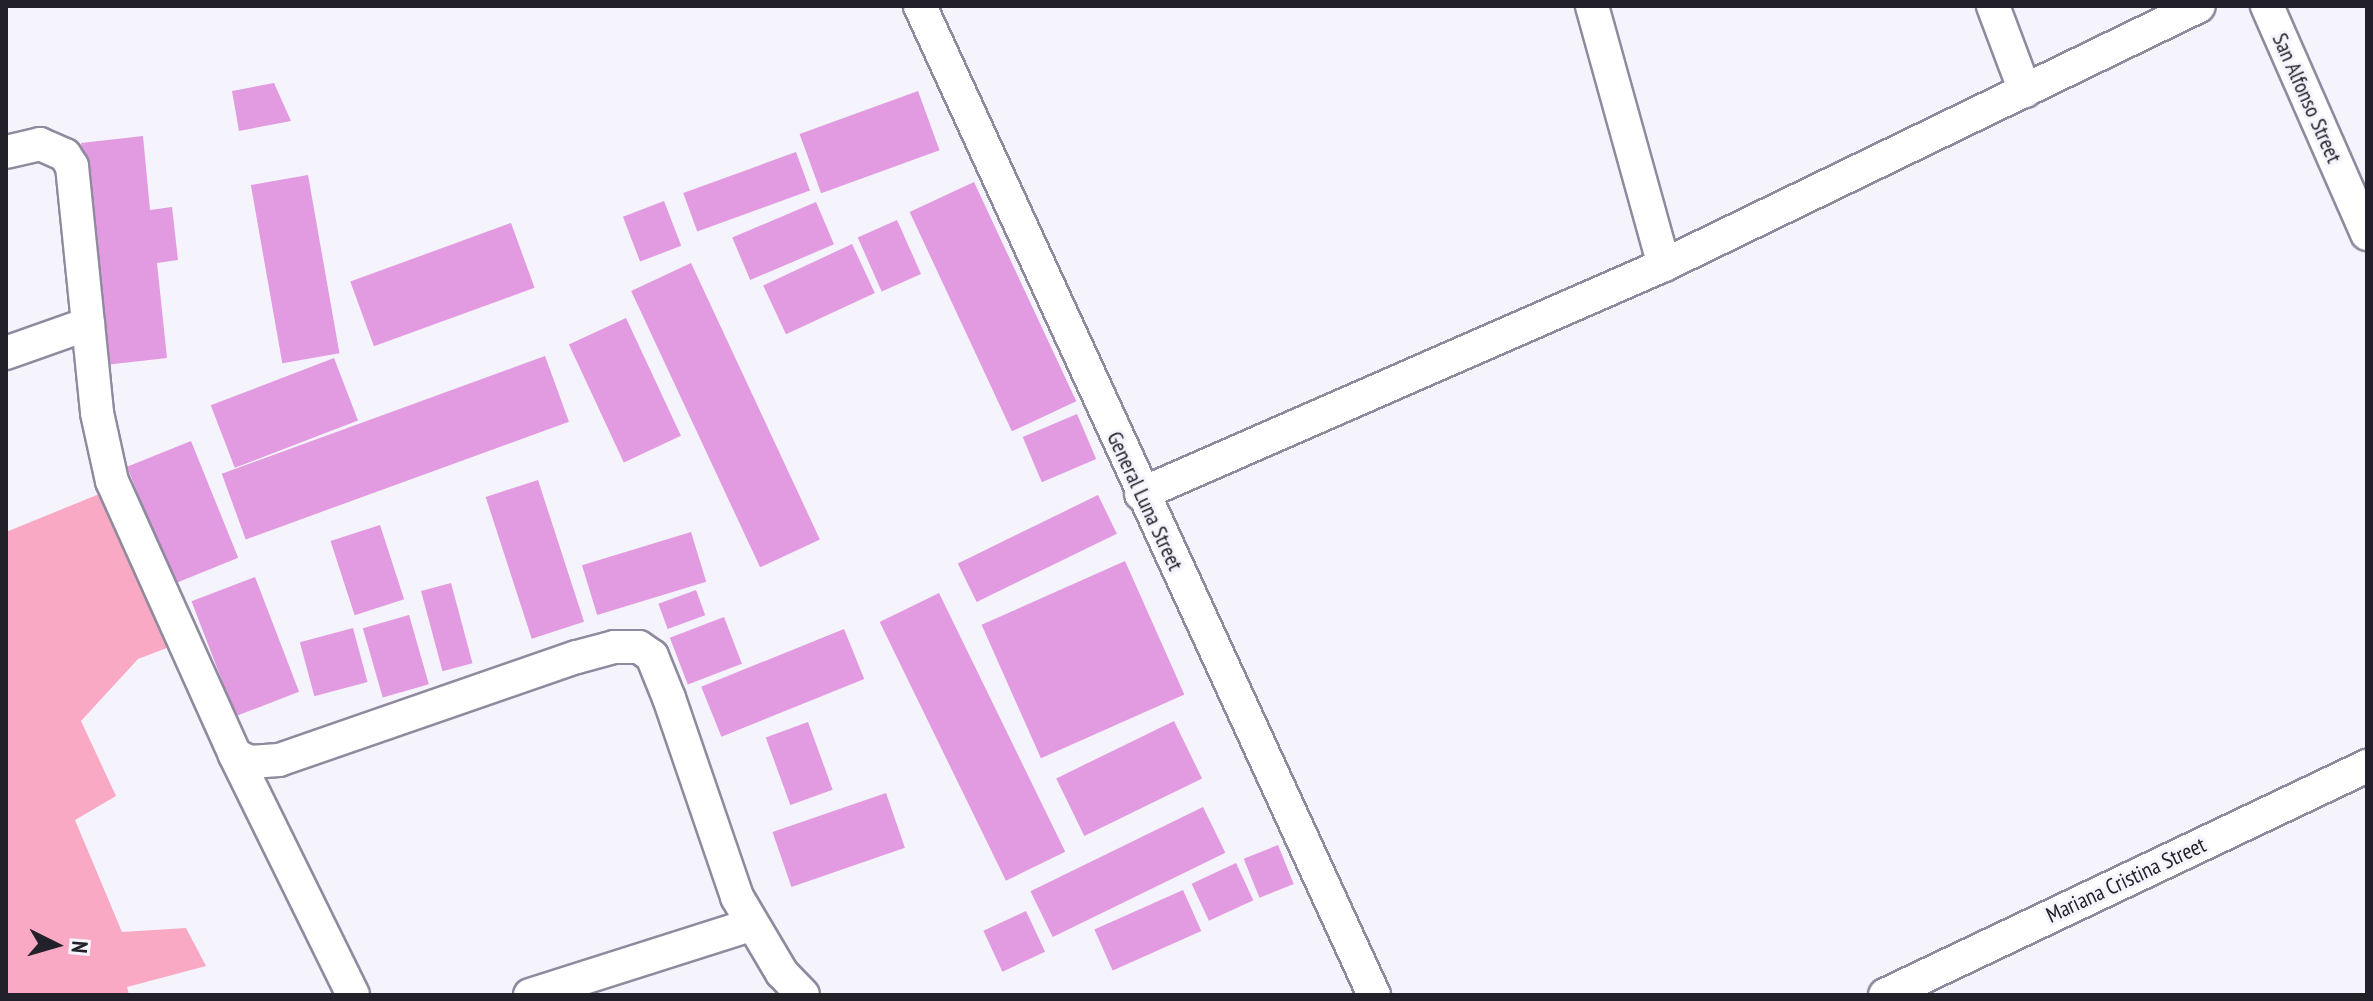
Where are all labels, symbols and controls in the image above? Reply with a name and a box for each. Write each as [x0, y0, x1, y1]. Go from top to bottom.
street label: San Alfonso Street [2266, 29, 2348, 167]
street label: General Luna Street [1101, 427, 1189, 575]
street label: Mariana Cristina Street [2042, 831, 2210, 929]
north arrow [16, 905, 96, 985]
text: N [65, 940, 94, 954]

